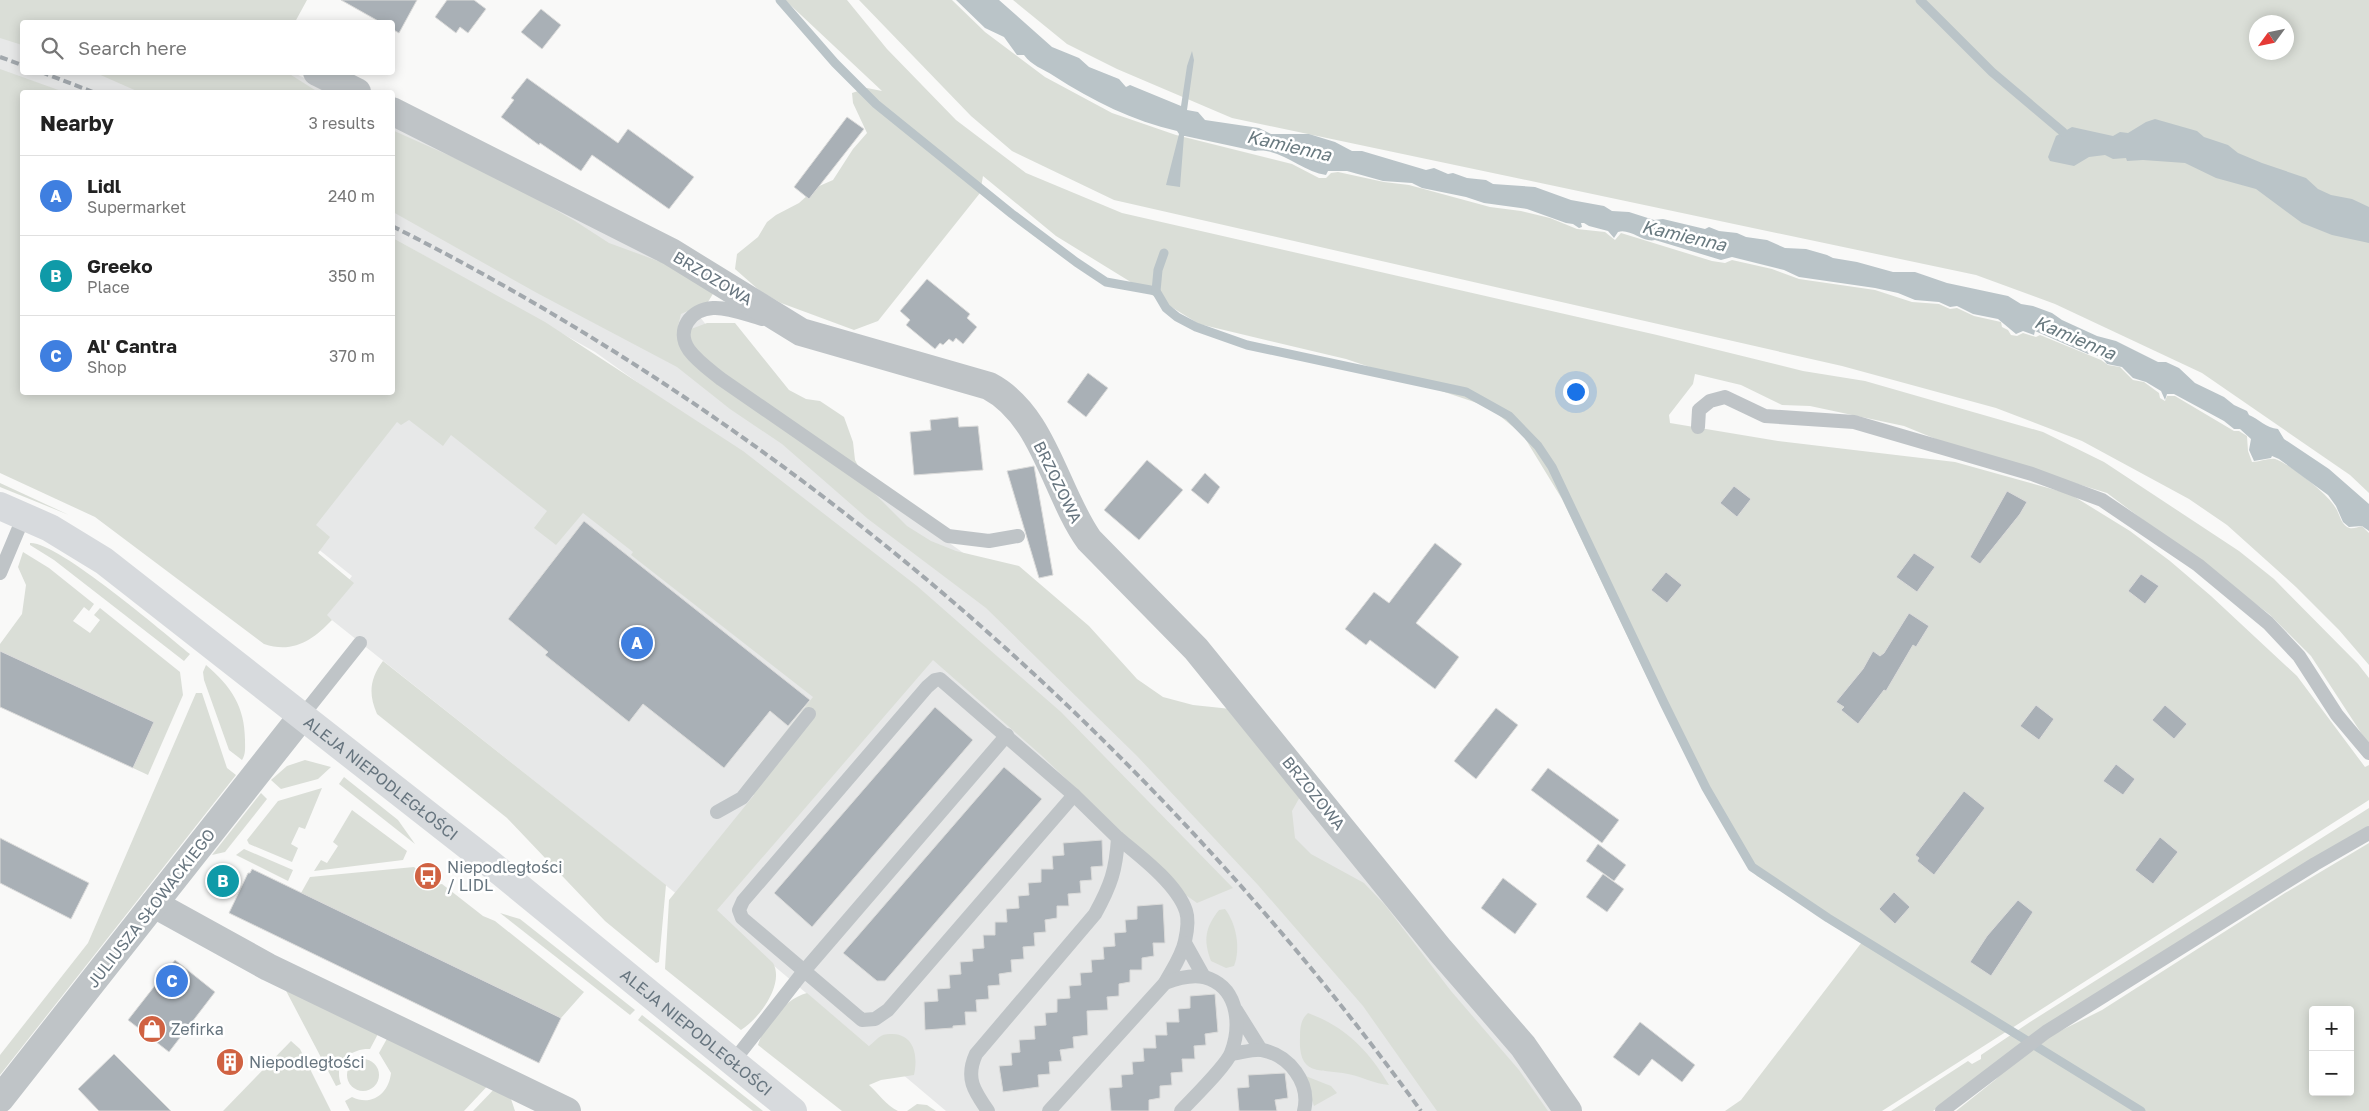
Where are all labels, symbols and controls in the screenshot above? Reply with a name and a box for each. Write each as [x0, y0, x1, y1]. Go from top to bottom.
north arrow [2249, 15, 2294, 60]
search box [20, 20, 395, 75]
icon: search [38, 34, 66, 62]
text: Search here [78, 36, 187, 59]
text: Nearby [40, 110, 114, 136]
text: 3 results [308, 113, 375, 133]
water label: Kamienna [1245, 125, 1334, 166]
text: Lidl [87, 174, 121, 197]
text: A [50, 186, 62, 206]
text: 240 m [328, 186, 375, 206]
text: Supermarket [87, 197, 186, 217]
water label: Kamienna [1640, 215, 1729, 256]
street label: BRZOZOWA [670, 247, 757, 310]
text: Greeko [87, 254, 153, 277]
text: B [50, 266, 62, 286]
text: 350 m [328, 266, 375, 286]
text: Place [87, 277, 130, 297]
water label: Kamienna [2032, 310, 2120, 364]
text: Al' Cantra [87, 334, 177, 357]
text: C [50, 346, 62, 366]
text: 370 m [329, 346, 375, 366]
text: Shop [87, 357, 127, 377]
your location [1563, 379, 1589, 405]
street label: BRZOZOWA [1030, 438, 1087, 527]
pin: A [621, 624, 653, 662]
street label: ALEJA NIEPODLEGŁOŚCI [300, 712, 462, 845]
street label: BRZOZOWA [1278, 752, 1350, 834]
street label: JULIUSZA SŁOWACKIEGO [83, 825, 219, 991]
place label: Niepodległości / LIDL [447, 857, 562, 895]
bus stop icon: Niepodległości / LIDL [413, 861, 443, 891]
pin: B [207, 862, 239, 900]
pin: C [156, 962, 188, 1000]
street label: ALEJA NIEPODLEGŁOŚCI [617, 964, 777, 1100]
map controls [2309, 1006, 2354, 1096]
button: + [2309, 1006, 2354, 1051]
shop icon: Zefirka [137, 1014, 167, 1044]
place label: Zefirka [171, 1019, 224, 1039]
building icon: Niepodległości [215, 1047, 245, 1077]
button: − [2309, 1051, 2354, 1096]
place label: Niepodległości [249, 1052, 364, 1072]

